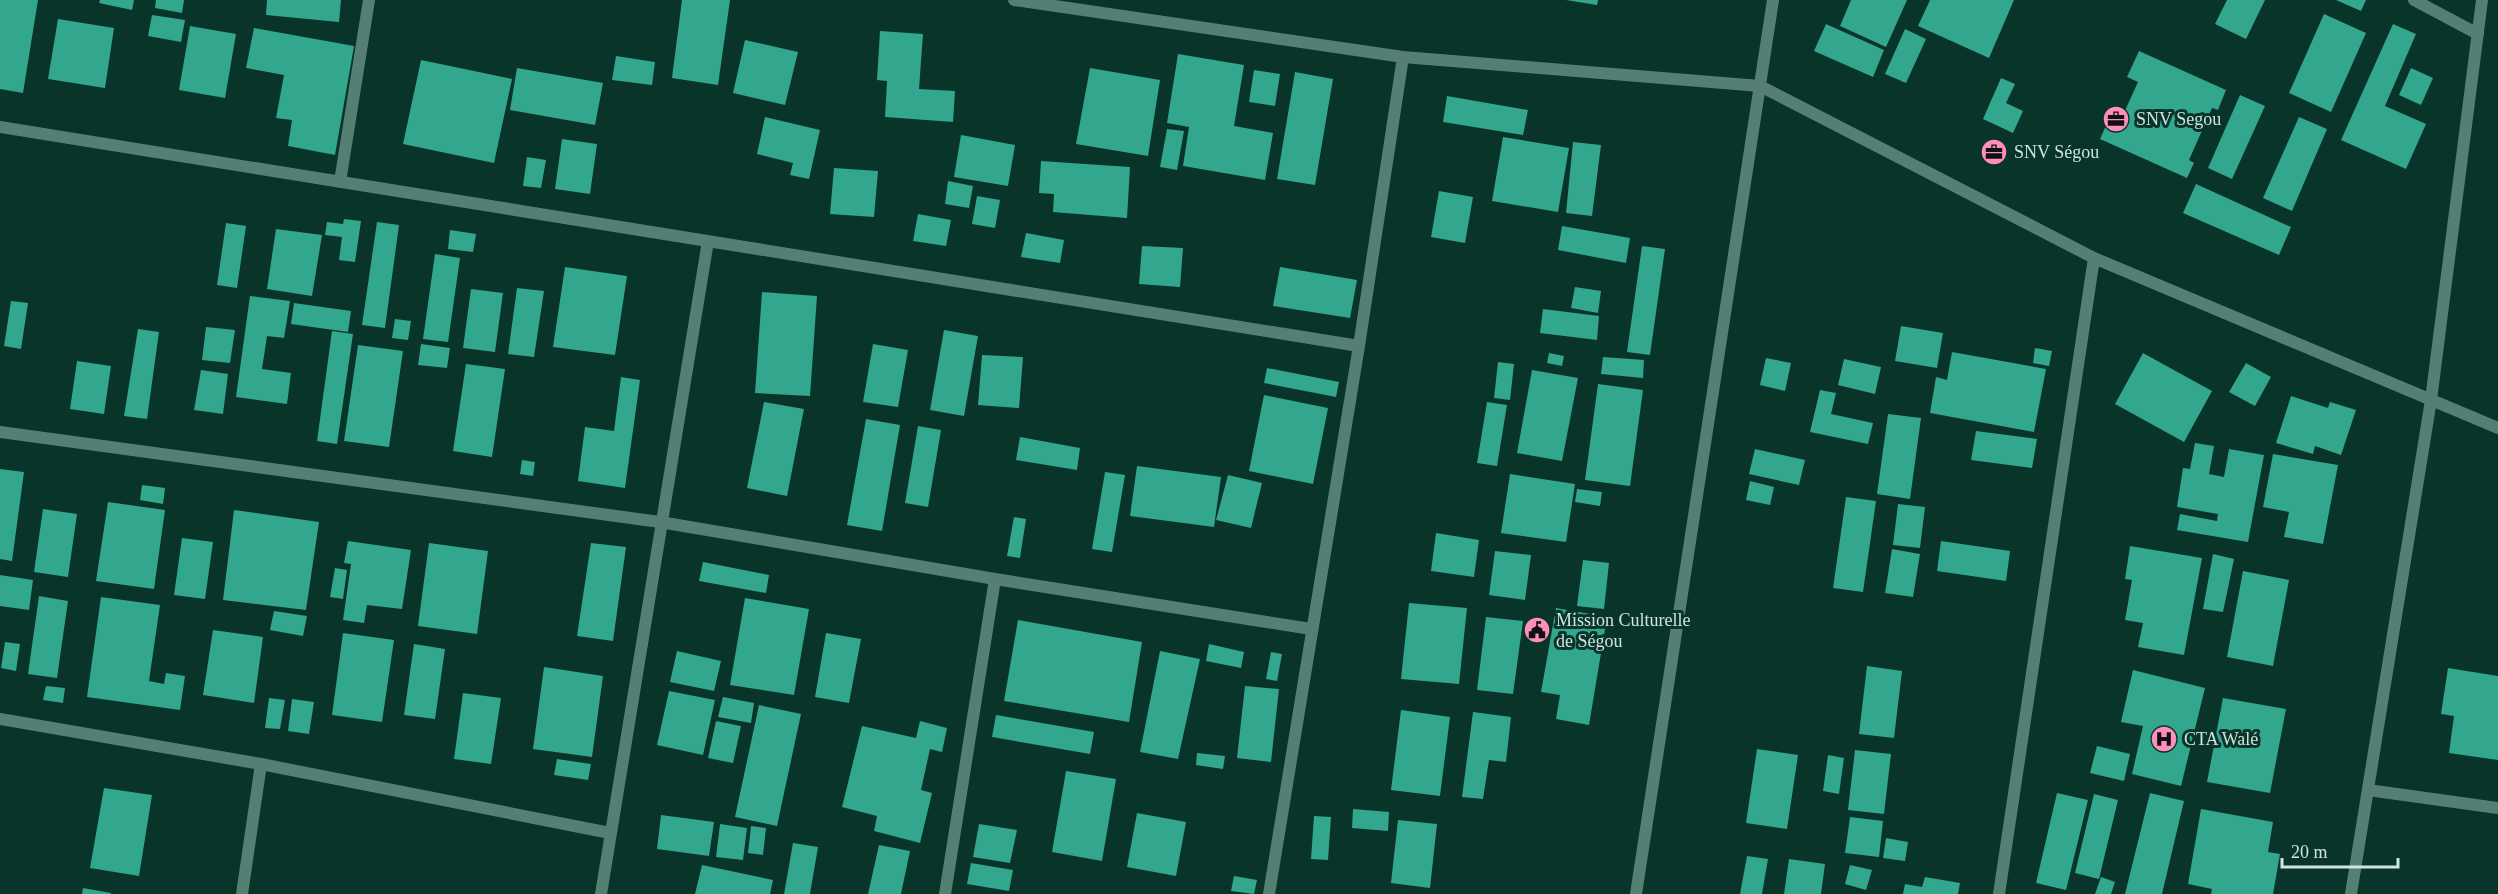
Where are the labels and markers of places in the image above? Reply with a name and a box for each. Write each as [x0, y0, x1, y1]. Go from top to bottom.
office icon: SNV Segou [2101, 104, 2131, 134]
place label: SNV Segou [2136, 109, 2221, 129]
office icon: SNV Ségou [1979, 137, 2009, 167]
place label: SNV Ségou [2014, 142, 2099, 162]
place label: Mission Culturelle de Ségou [1556, 610, 1691, 651]
public building icon: Mission Culturelle de Ségou [1522, 615, 1552, 645]
hospital icon: CTA Walé [2149, 724, 2179, 754]
place label: CTA Walé [2184, 729, 2258, 749]

